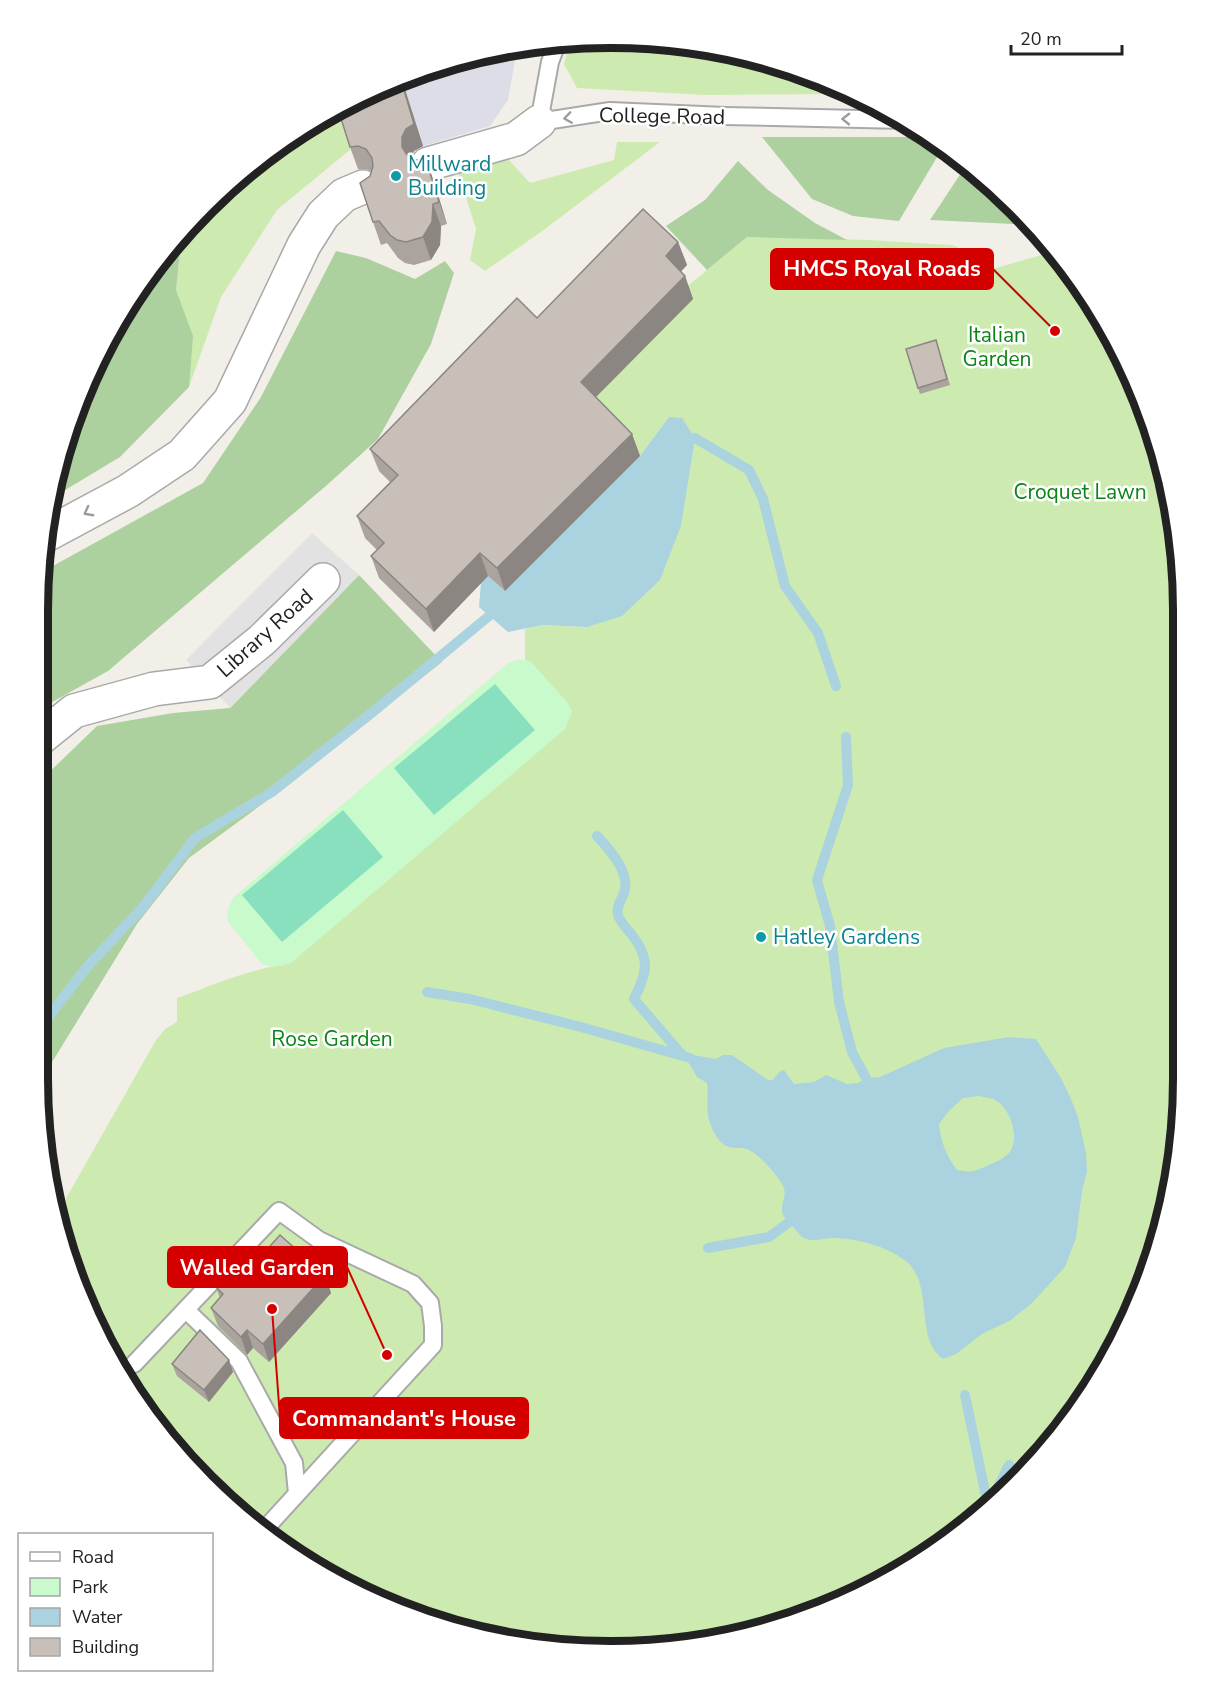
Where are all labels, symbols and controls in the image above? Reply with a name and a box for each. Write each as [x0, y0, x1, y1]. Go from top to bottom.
scale bar [1011, 18, 1122, 56]
text: 20 m [1020, 27, 1062, 51]
street label: College Road [599, 101, 725, 131]
one-way arrow [563, 111, 572, 123]
one-way arrow [842, 112, 851, 125]
place label: Millward Building [408, 150, 491, 202]
marker: Millward Building [389, 169, 403, 183]
callout: HMCS Royal Roads [771, 249, 993, 289]
text: HMCS Royal Roads [783, 254, 981, 284]
park label: Italian Garden [962, 321, 1032, 373]
park label: Croquet Lawn [1013, 478, 1147, 506]
one-way arrow [84, 505, 94, 516]
street label: Library Road [211, 582, 319, 684]
place label: Hatley Gardens [773, 923, 920, 951]
marker: Hatley Gardens [754, 930, 768, 944]
park label: Rose Garden [271, 1025, 393, 1053]
callout: Walled Garden [168, 1247, 347, 1287]
text: Walled Garden [180, 1253, 334, 1283]
callout: Commandant's House [280, 1398, 528, 1438]
text: Commandant's House [292, 1404, 516, 1434]
legend [18, 1533, 213, 1671]
text: Road [72, 1545, 114, 1569]
text: Park [72, 1575, 109, 1599]
text: Water [72, 1605, 123, 1629]
text: Building [72, 1635, 139, 1659]

